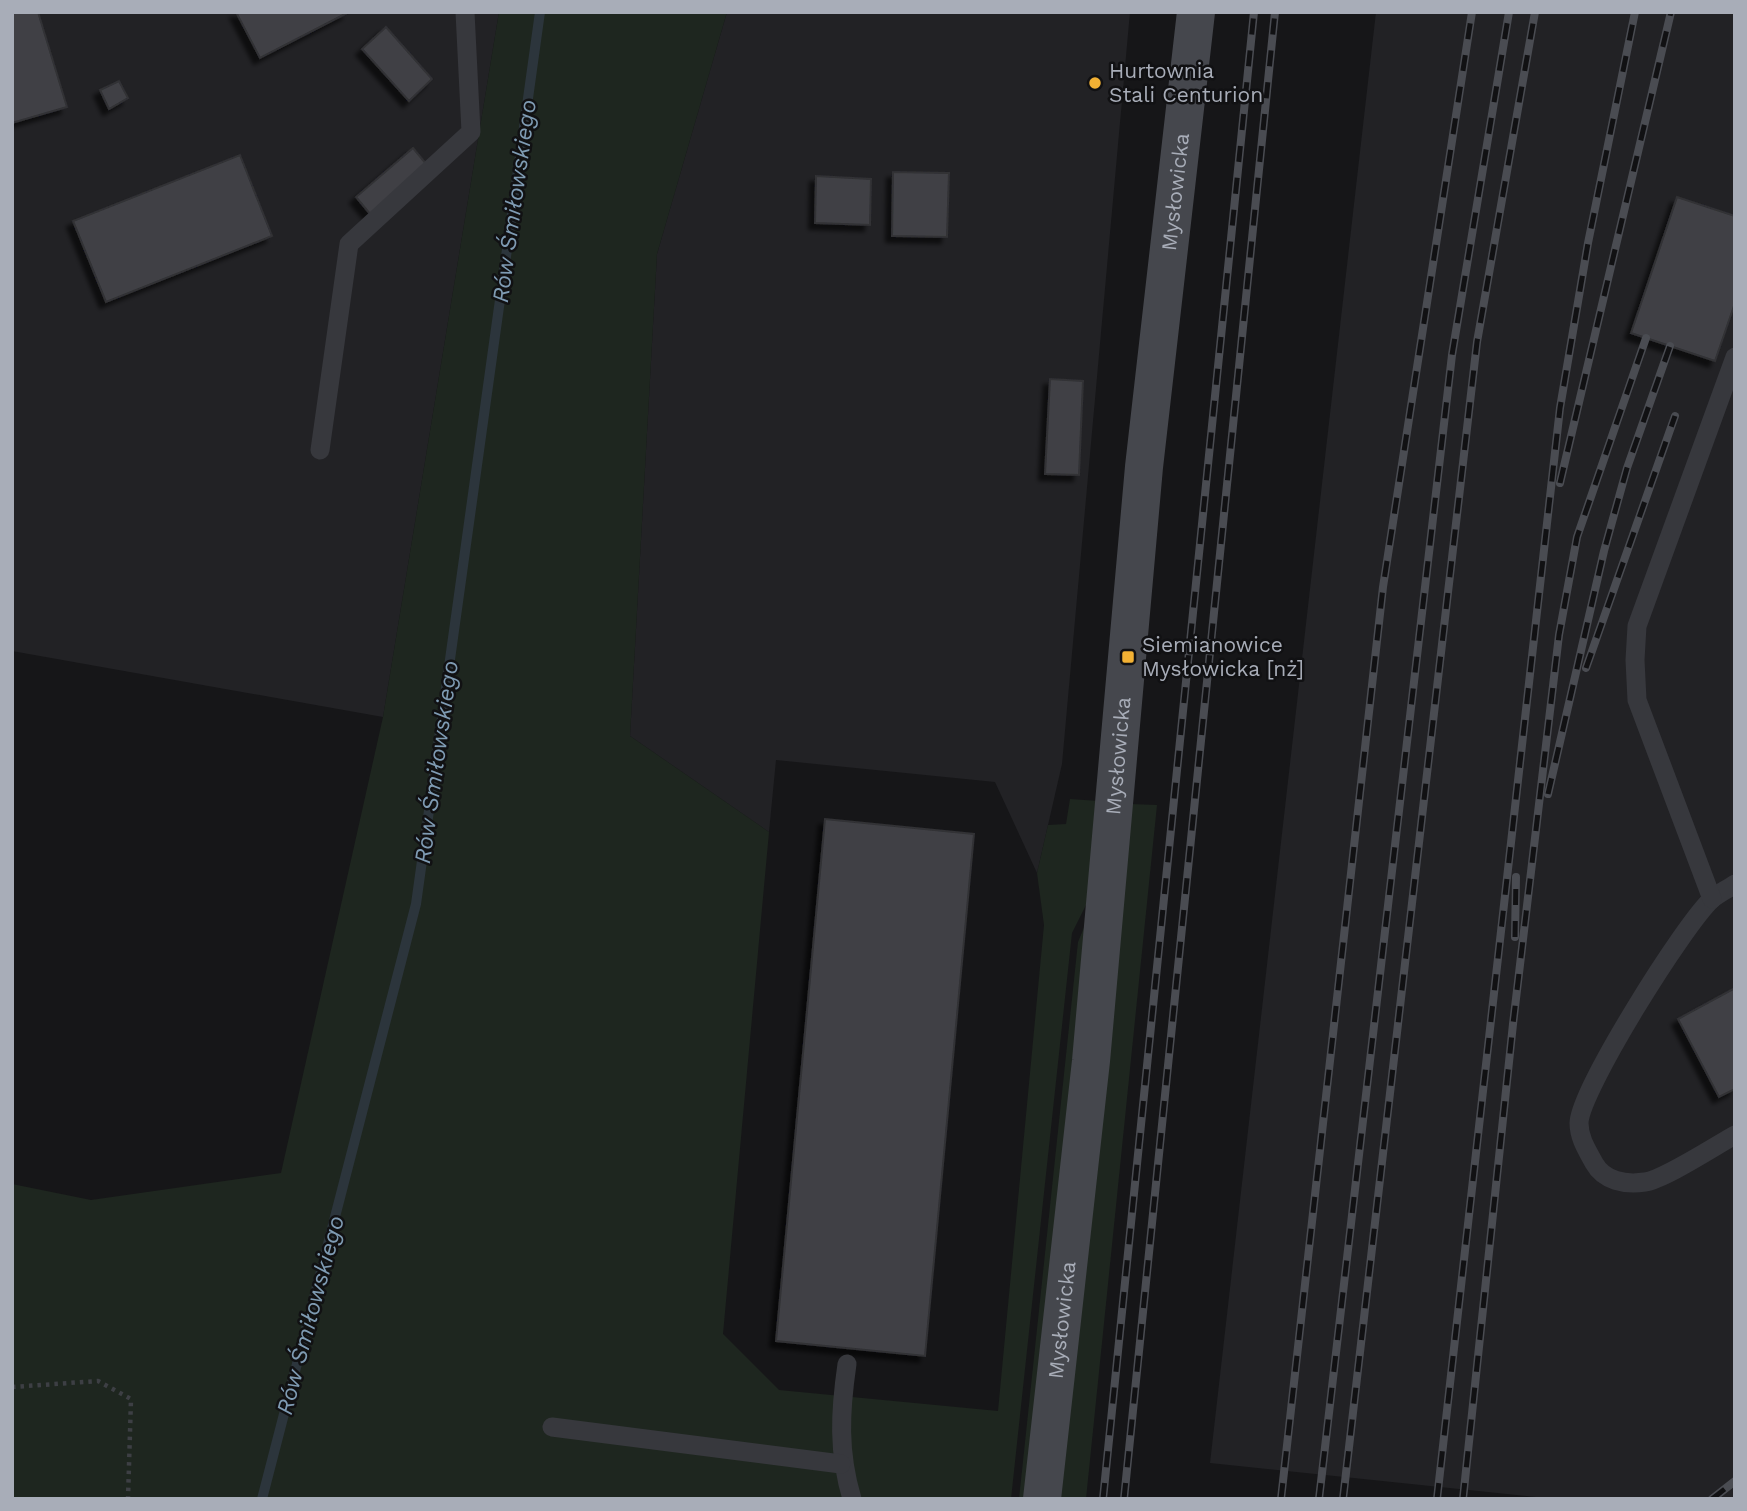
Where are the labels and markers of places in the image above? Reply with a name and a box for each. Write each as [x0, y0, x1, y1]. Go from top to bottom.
place label: Hurtownia Stali Centurion [1109, 58, 1263, 107]
marker: Hurtownia Stali Centurion [1087, 75, 1103, 91]
place label: Siemianowice Mysłowicka [nż] [1142, 632, 1304, 681]
marker: Siemianowice Mysłowicka [nż] [1120, 649, 1136, 665]

